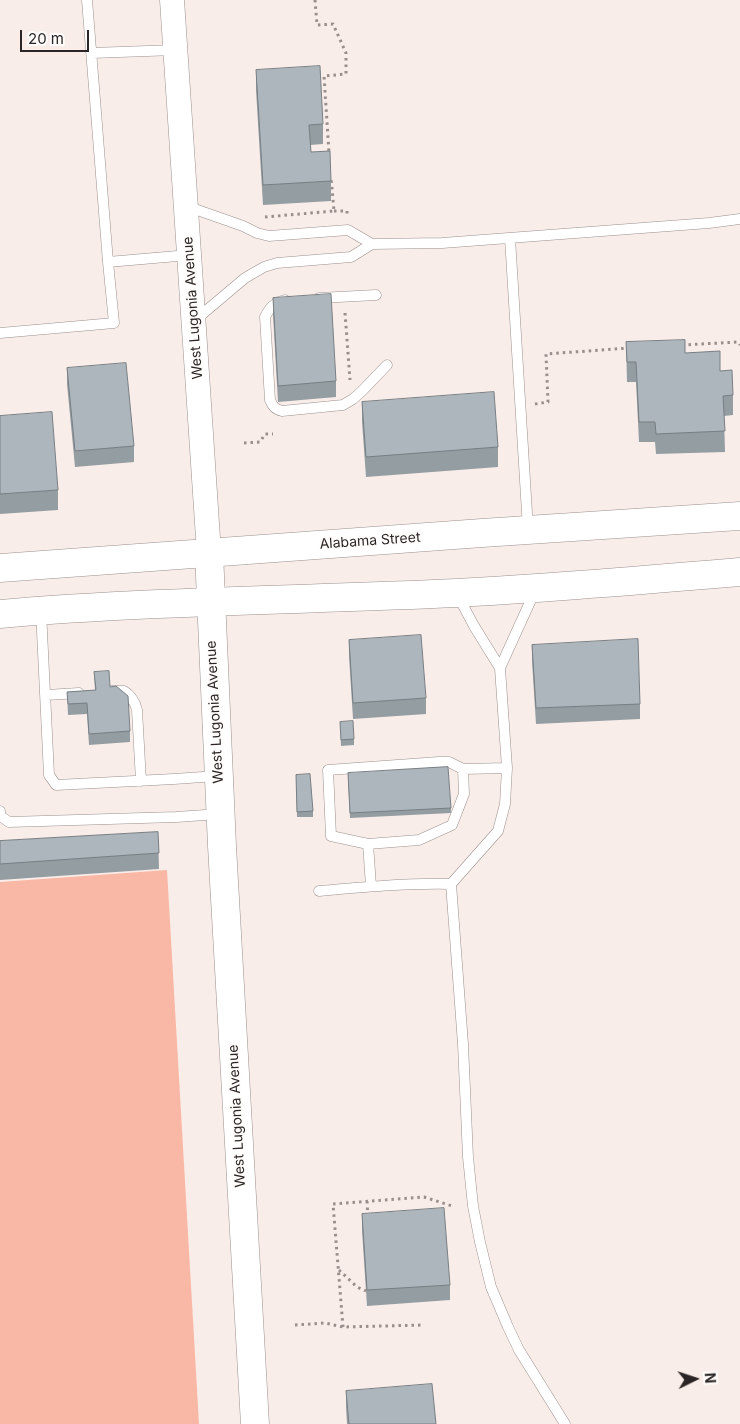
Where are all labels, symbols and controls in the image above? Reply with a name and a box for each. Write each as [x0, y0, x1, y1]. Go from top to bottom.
scale bar [22, 20, 91, 52]
text: 20 m [28, 29, 64, 48]
street label: West Lugonia Avenue [180, 236, 206, 380]
street label: Alabama Street [319, 529, 421, 553]
street label: West Lugonia Avenue [203, 640, 227, 784]
street label: West Lugonia Avenue [225, 1044, 249, 1188]
north arrow [670, 1354, 720, 1404]
text: N [702, 1372, 719, 1384]

